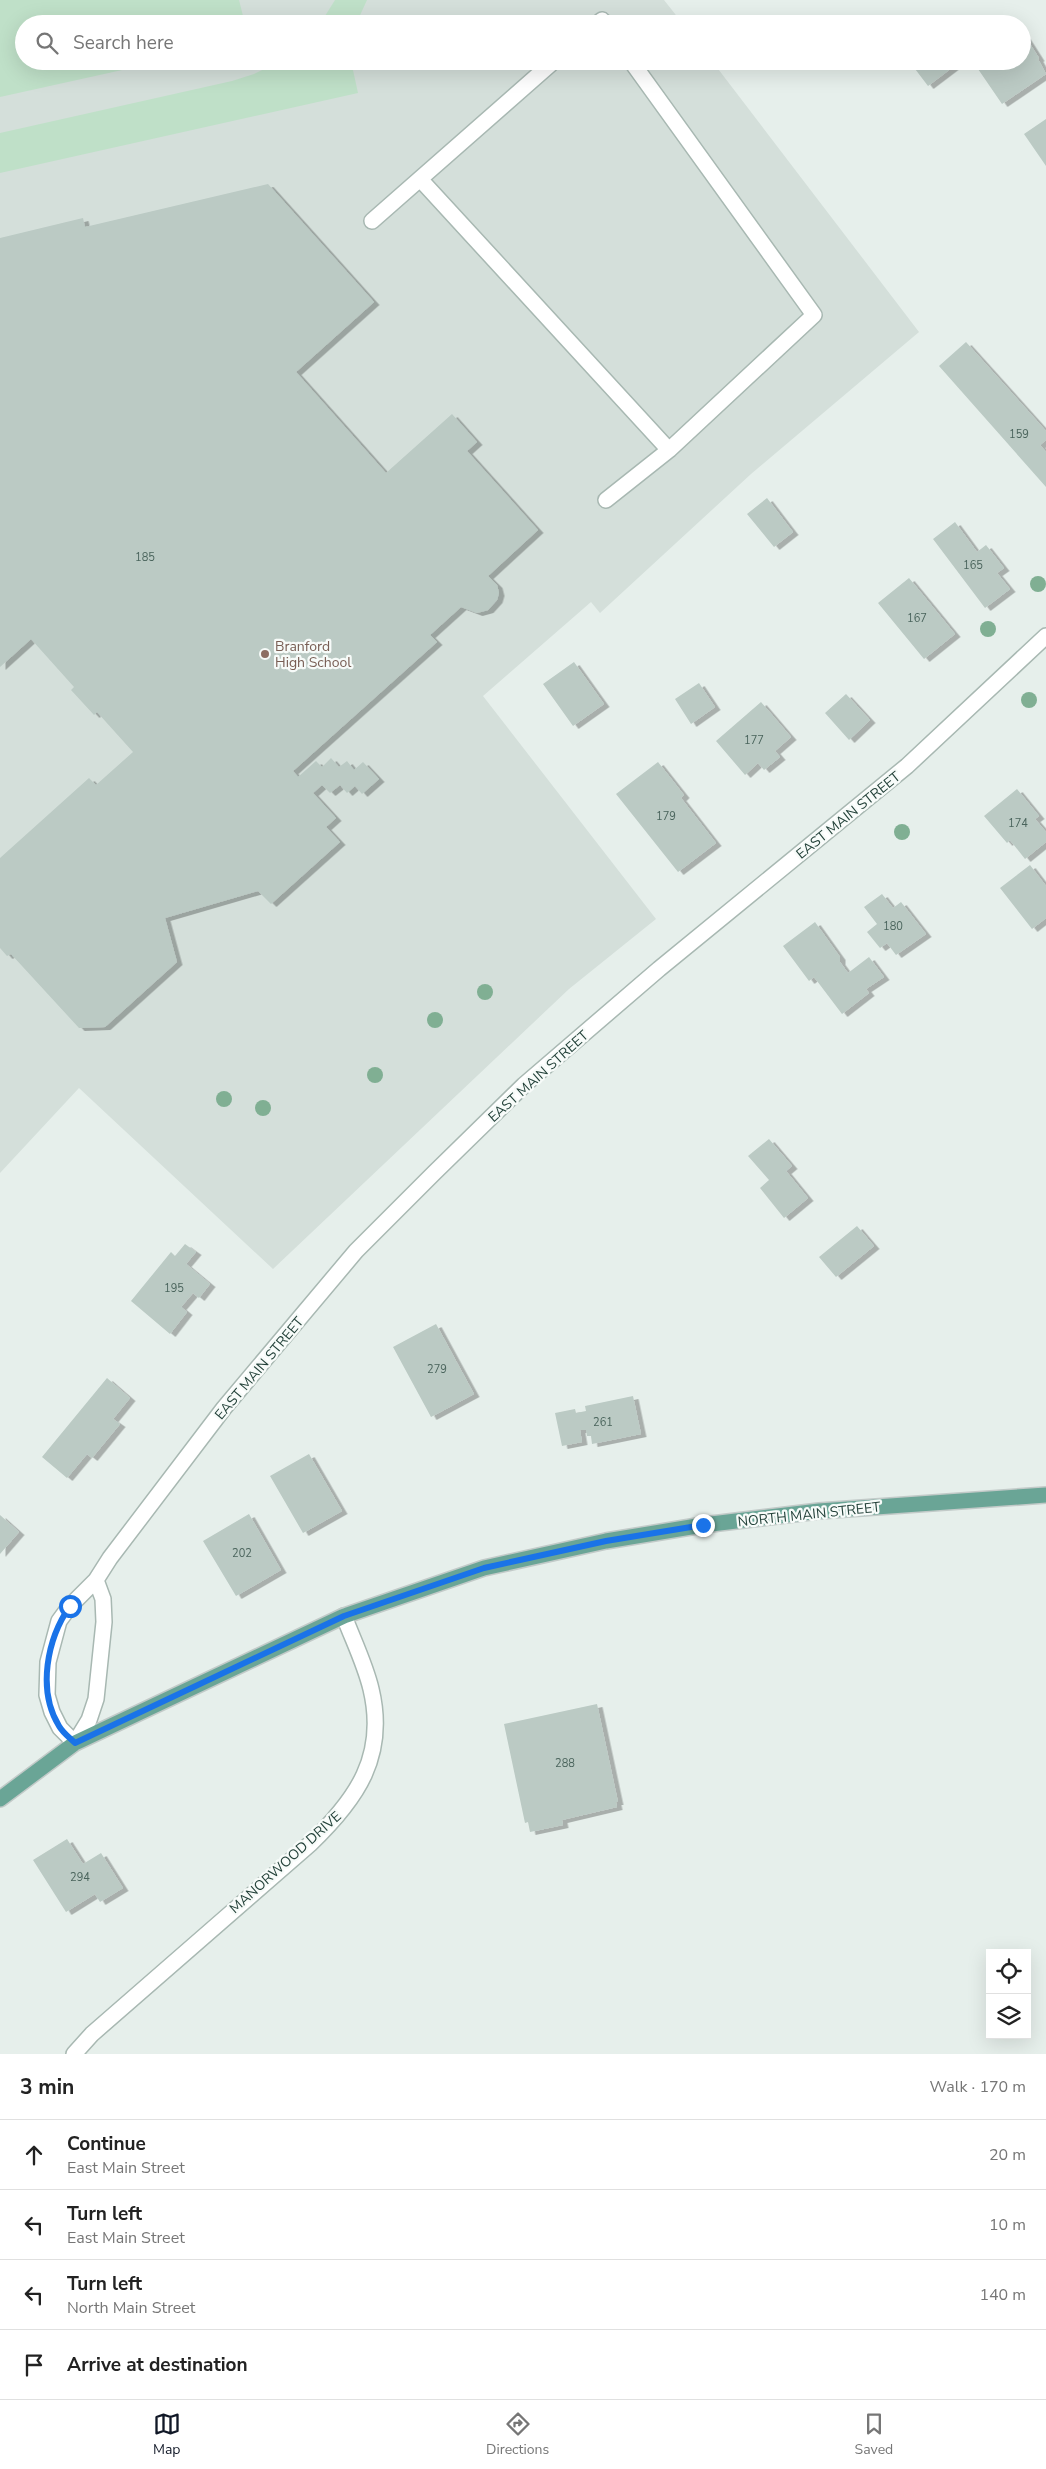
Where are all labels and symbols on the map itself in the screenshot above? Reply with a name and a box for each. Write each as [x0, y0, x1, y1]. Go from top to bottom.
house number: 159 [1009, 427, 1029, 442]
house number: 185 [135, 550, 155, 565]
house number: 165 [963, 558, 983, 573]
house number: 167 [907, 611, 927, 626]
place label: Branford High School [275, 637, 352, 672]
marker: Branford High School [259, 648, 271, 660]
house number: 177 [744, 733, 764, 748]
street label: EAST MAIN STREET [792, 767, 905, 863]
house number: 179 [656, 809, 676, 824]
house number: 174 [1008, 816, 1028, 831]
house number: 180 [883, 919, 903, 934]
street label: EAST MAIN STREET [484, 1026, 593, 1127]
house number: 195 [164, 1281, 184, 1296]
street label: EAST MAIN STREET [211, 1312, 308, 1424]
house number: 279 [427, 1362, 447, 1377]
house number: 261 [593, 1415, 613, 1430]
street label: NORTH MAIN STREET [737, 1497, 882, 1531]
route end [692, 1514, 715, 1537]
house number: 202 [232, 1546, 252, 1561]
route start [59, 1595, 82, 1618]
house number: 288 [555, 1756, 575, 1771]
street label: MANORWOOD DRIVE [225, 1807, 345, 1918]
house number: 294 [70, 1870, 90, 1885]

